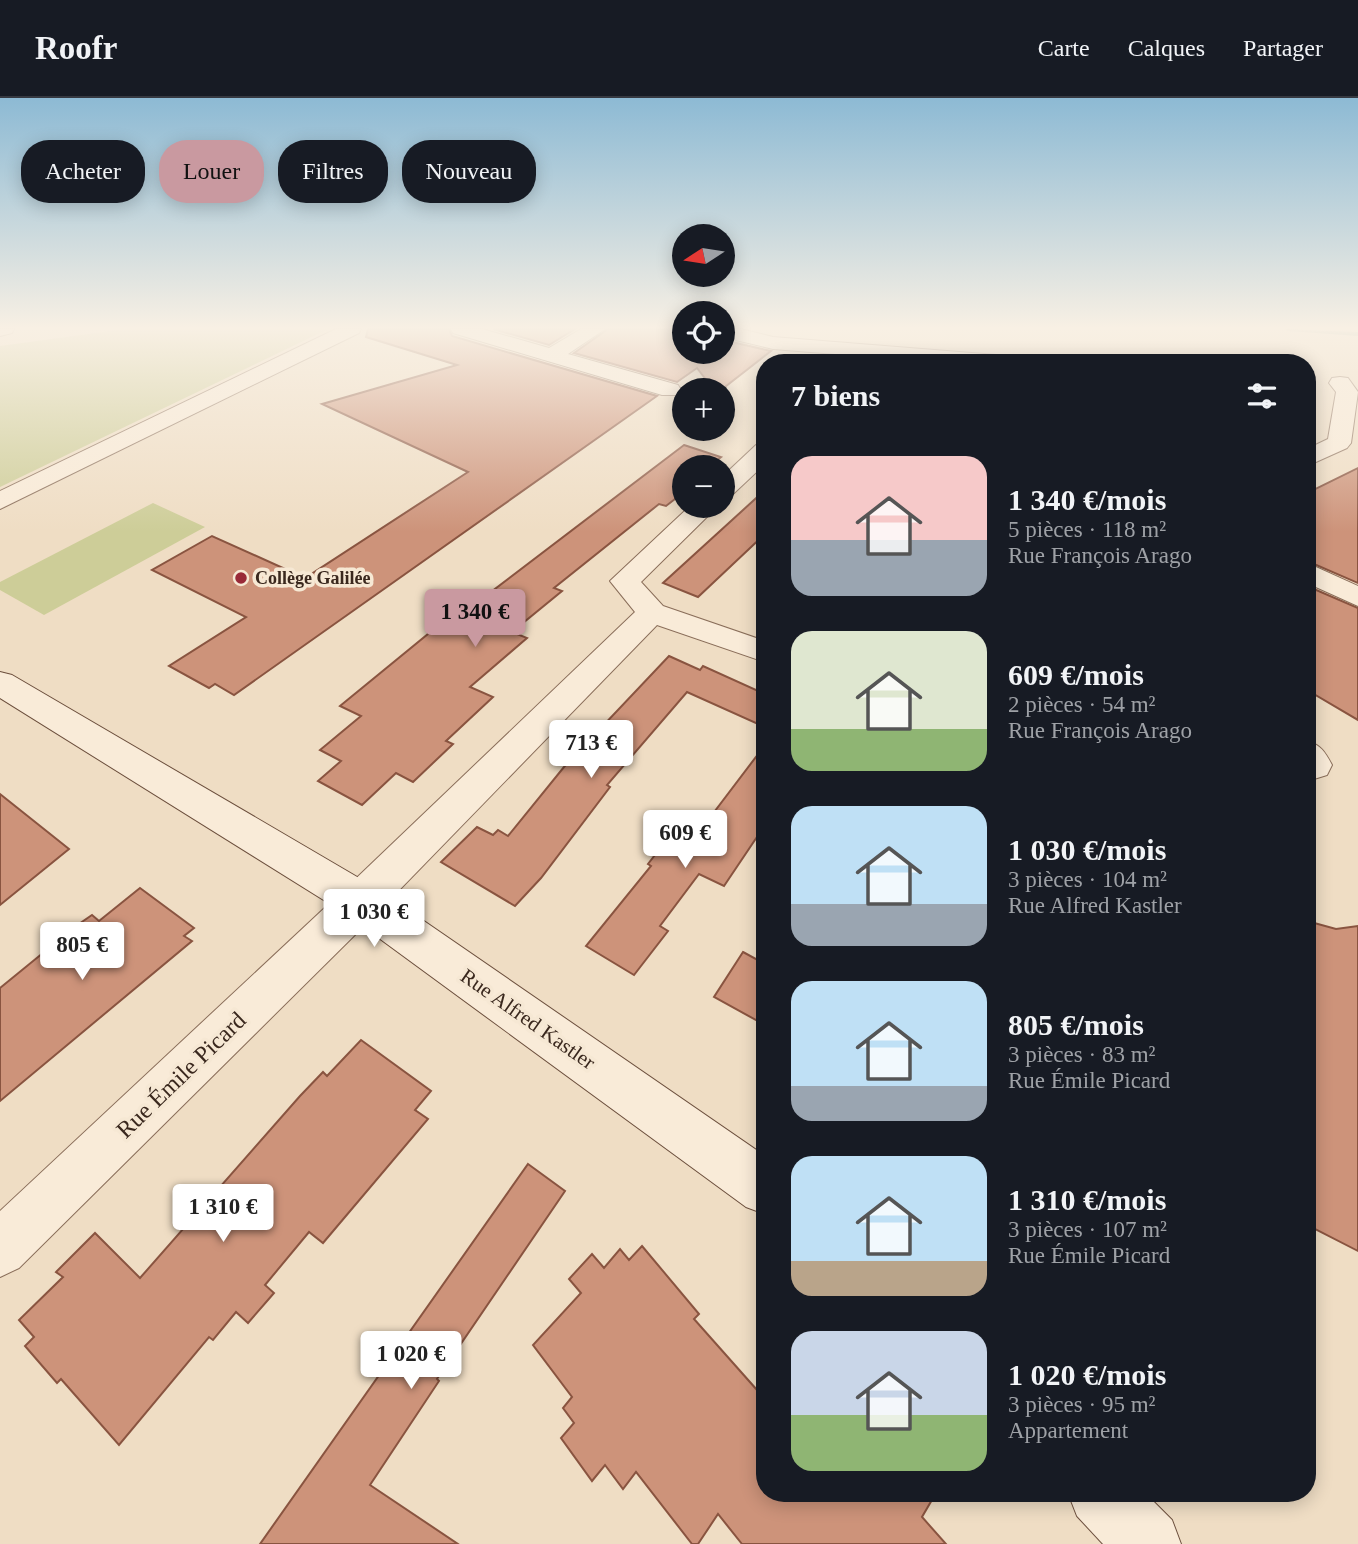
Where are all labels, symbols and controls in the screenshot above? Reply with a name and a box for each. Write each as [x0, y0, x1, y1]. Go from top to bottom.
text: Roofr [35, 30, 117, 66]
text: Carte [1038, 35, 1090, 61]
text: Calques [1128, 35, 1205, 61]
text: Partager [1243, 35, 1323, 61]
chip: Acheter [21, 140, 145, 203]
chip: Louer [159, 140, 264, 203]
chip: Filtres [278, 140, 388, 203]
chip: Nouveau [402, 140, 536, 203]
north arrow [672, 224, 735, 287]
map controls [672, 224, 735, 518]
button: locate [672, 301, 735, 364]
icon: filters [1243, 377, 1281, 415]
button: + [672, 378, 735, 441]
text: 7 biens [791, 379, 880, 412]
button: − [672, 455, 735, 518]
text: 1 340 €/mois [1008, 483, 1166, 516]
icon: home [847, 484, 931, 568]
text: 5 pièces · 118 m² [1008, 517, 1166, 542]
text: Rue François Arago [1008, 543, 1192, 568]
place label: Collège Galilée [255, 568, 370, 588]
marker: Collège Galilée [233, 570, 249, 586]
pin: 1 340 € [410, 589, 540, 649]
text: 1 340 € [441, 599, 510, 624]
text: 609 €/mois [1008, 658, 1144, 691]
icon: home [847, 659, 931, 743]
text: 2 pièces · 54 m² [1008, 692, 1155, 717]
text: Rue François Arago [1008, 718, 1192, 743]
pin: 713 € [542, 720, 640, 780]
text: 713 € [565, 730, 617, 755]
pin: 609 € [636, 810, 734, 870]
text: 609 € [659, 820, 711, 845]
text: 1 030 €/mois [1008, 833, 1166, 866]
icon: home [847, 834, 931, 918]
text: 3 pièces · 104 m² [1008, 867, 1167, 892]
pin: 1 030 € [309, 890, 439, 949]
text: Rue Alfred Kastler [1008, 893, 1182, 918]
text: 1 030 € [340, 899, 409, 924]
pin: 805 € [33, 922, 131, 982]
text: 805 € [56, 932, 108, 957]
street label: Rue Alfred Kastler [456, 964, 600, 1074]
street label: Rue Émile Picard [111, 1007, 251, 1143]
text: 805 €/mois [1008, 1008, 1144, 1041]
icon: home [847, 1009, 931, 1093]
text: 3 pièces · 83 m² [1008, 1042, 1155, 1067]
text: Rue Émile Picard [1008, 1068, 1170, 1093]
text: 1 310 €/mois [1008, 1183, 1166, 1216]
pin: 1 310 € [158, 1184, 288, 1244]
icon: home [847, 1184, 931, 1268]
text: 1 310 € [189, 1194, 258, 1219]
text: 3 pièces · 107 m² [1008, 1217, 1167, 1242]
text: Rue Émile Picard [1008, 1243, 1170, 1268]
pin: 1 020 € [346, 1332, 476, 1391]
text: 1 020 € [377, 1341, 446, 1366]
text: 1 020 €/mois [1008, 1358, 1166, 1391]
icon: home [847, 1359, 931, 1443]
text: 3 pièces · 95 m² [1008, 1392, 1155, 1417]
text: Appartement [1008, 1418, 1128, 1443]

